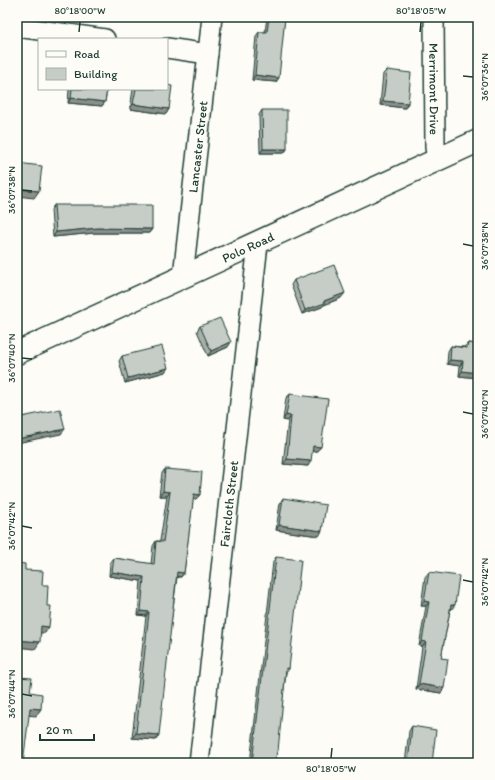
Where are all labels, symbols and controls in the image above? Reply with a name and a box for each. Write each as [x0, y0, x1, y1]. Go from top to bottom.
text: 80°18'00"W [54, 4, 106, 17]
text: 80°18'05"W [396, 4, 447, 17]
legend [38, 38, 168, 90]
street label: Merrimont Drive [426, 43, 442, 135]
text: Road [74, 47, 100, 61]
text: 36°07'36"N [478, 53, 491, 101]
text: Building [74, 67, 118, 81]
street label: Lancaster Street [185, 100, 211, 194]
text: 36°07'38"N [5, 166, 18, 214]
text: 36°07'38"N [478, 222, 491, 270]
street label: Polo Road [220, 229, 276, 266]
text: 36°07'40"N [5, 333, 18, 383]
text: 36°07'40"N [478, 389, 491, 439]
street label: Faircloth Street [217, 460, 241, 548]
text: 36°07'42"N [5, 502, 18, 550]
text: 36°07'42"N [478, 558, 491, 606]
text: 36°07'44"N [5, 669, 18, 719]
scale bar [40, 716, 94, 742]
text: 20 m [46, 723, 73, 737]
text: 80°18'05"W [306, 762, 357, 775]

